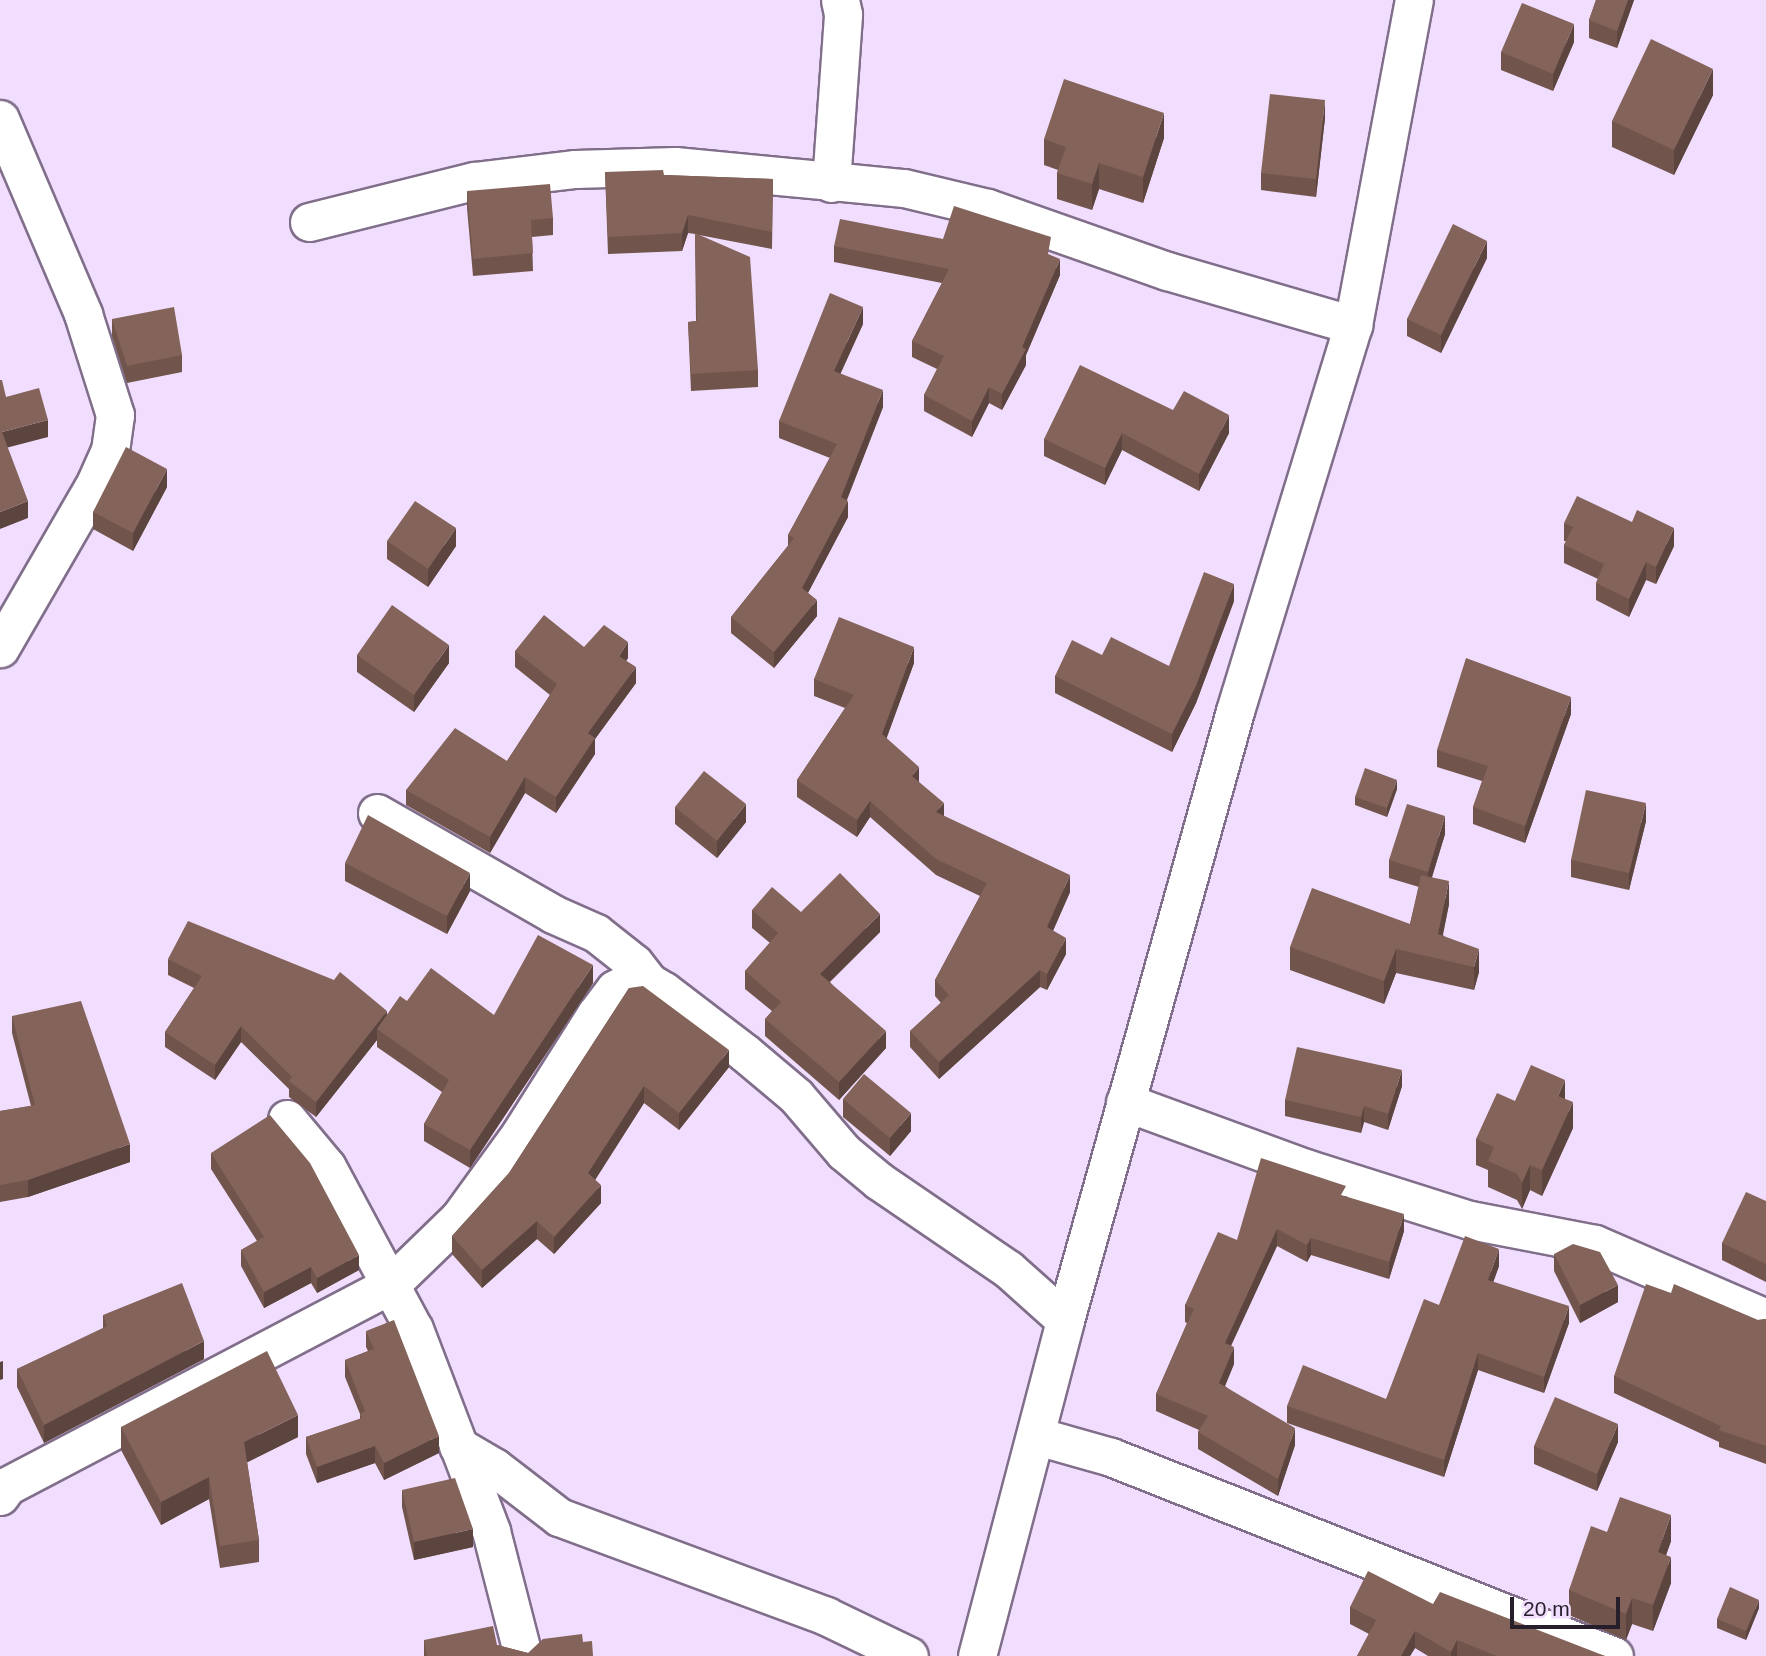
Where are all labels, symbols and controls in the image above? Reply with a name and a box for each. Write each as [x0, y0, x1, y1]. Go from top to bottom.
scale bar [1514, 1582, 1624, 1626]
text: 20 m [1523, 1597, 1570, 1620]

